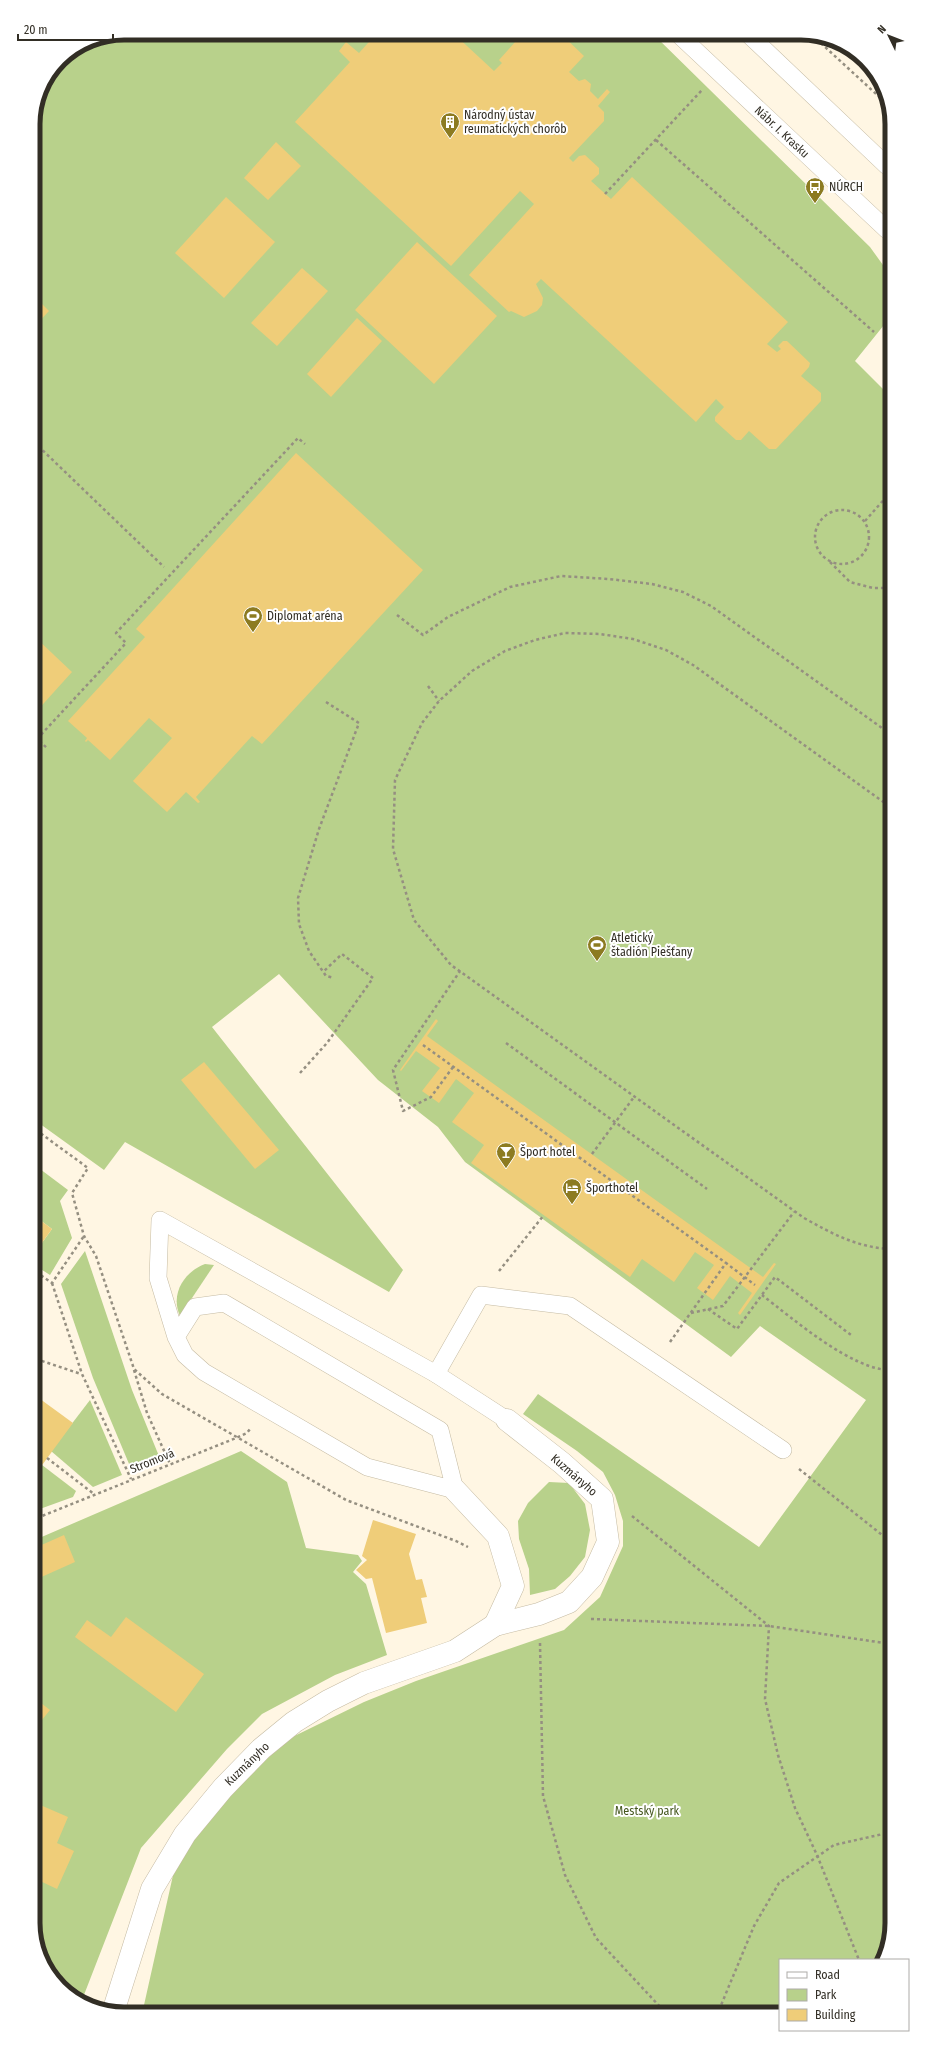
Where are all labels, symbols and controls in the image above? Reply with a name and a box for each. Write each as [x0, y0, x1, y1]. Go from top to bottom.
scale bar [18, 16, 113, 42]
north arrow [869, 16, 909, 56]
text: 20 m [24, 23, 48, 37]
text: N [875, 23, 889, 36]
street label: Nábr. I. Krasku [752, 103, 812, 161]
place label: Národný ústav reumatických chorôb [464, 108, 567, 136]
building icon: Národný ústav reumatických chorôb [439, 111, 461, 139]
bus stop icon: NÚRCH [804, 176, 826, 204]
place label: NÚRCH [829, 179, 863, 194]
sports icon: Diplomat aréna [242, 605, 264, 633]
place label: Diplomat aréna [267, 609, 343, 623]
place label: Atletický štadión Piešťany [611, 931, 693, 959]
sports icon: Atletický štadión Piešťany [586, 934, 608, 962]
bar icon: Šport hotel [495, 1141, 517, 1169]
place label: Šport hotel [520, 1144, 575, 1159]
hotel icon: Športhotel [561, 1177, 583, 1205]
place label: Športhotel [586, 1180, 638, 1195]
street label: Stromová [128, 1446, 176, 1476]
street label: Kuzmányho [548, 1451, 600, 1499]
street label: Kuzmányho [222, 1739, 272, 1789]
park label: Mestský park [615, 1804, 680, 1818]
legend [779, 1959, 909, 2031]
text: Road [815, 1968, 840, 1982]
text: Park [815, 1988, 837, 2002]
text: Building [815, 2008, 856, 2022]

